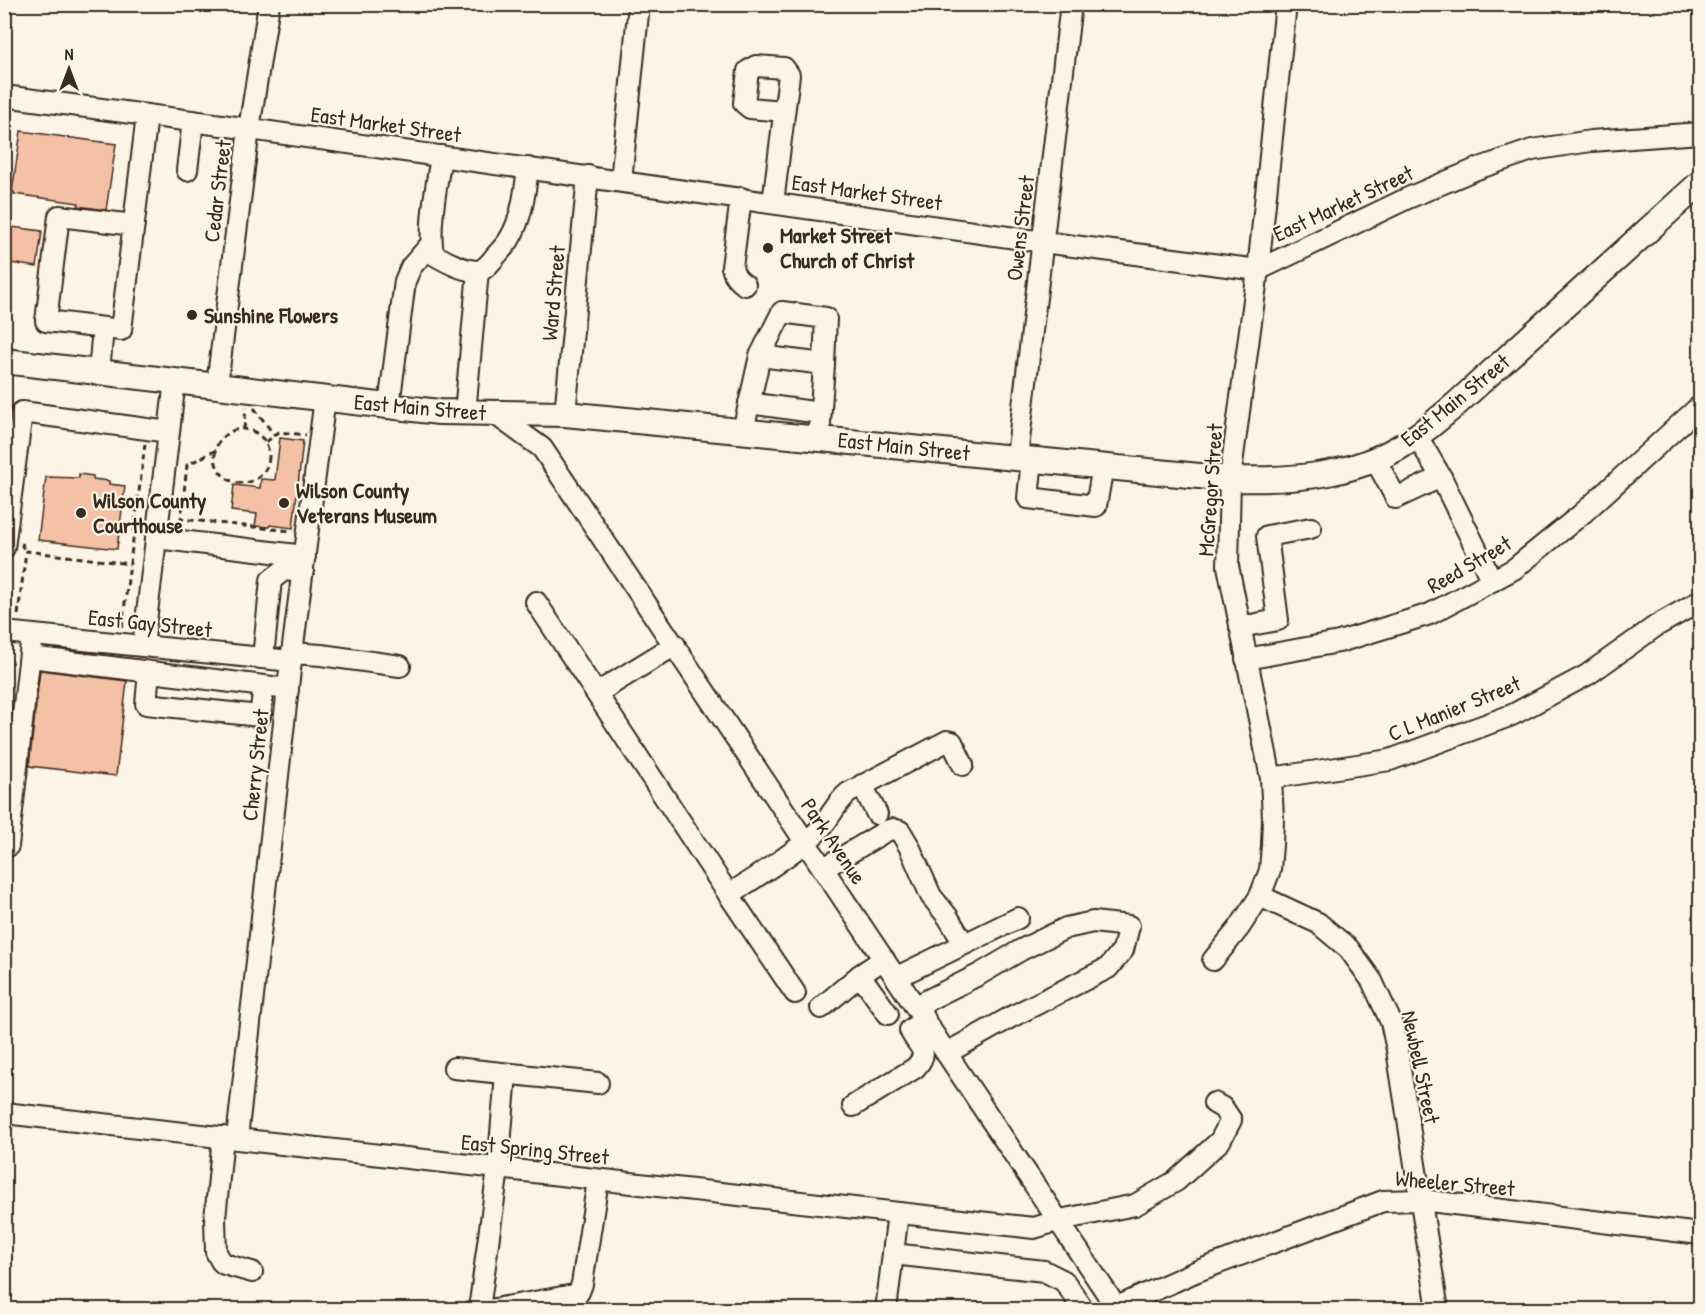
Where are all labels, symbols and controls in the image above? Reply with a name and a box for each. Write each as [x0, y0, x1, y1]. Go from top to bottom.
north arrow [39, 39, 99, 99]
text: N [65, 43, 74, 65]
street label: East Market Street [309, 99, 463, 149]
street label: Cedar Street [196, 138, 238, 244]
street label: East Market Street [1268, 157, 1418, 249]
street label: East Market Street [790, 167, 944, 217]
street label: Owens Street [999, 173, 1041, 282]
place label: Market Street Church of Christ [780, 220, 915, 275]
marker: Market Street Church of Christ [761, 241, 775, 255]
street label: Ward Street [534, 244, 572, 342]
place label: Sunshine Flowers [204, 300, 339, 330]
marker: Sunshine Flowers [185, 308, 199, 322]
street label: East Main Street [1394, 346, 1516, 453]
street label: East Main Street [353, 386, 488, 428]
street label: McGregor Street [1190, 422, 1230, 557]
street label: East Main Street [837, 424, 972, 468]
place label: Wilson County Veterans Museum [296, 475, 437, 530]
place label: Wilson County Courthouse [93, 485, 207, 540]
marker: Wilson County Veterans Museum [277, 496, 291, 510]
marker: Wilson County Courthouse [74, 506, 88, 520]
street label: Reed Street [1422, 528, 1517, 600]
street label: East Gay Street [87, 602, 214, 644]
street label: C L Manier Street [1383, 668, 1525, 748]
street label: Cherry Street [234, 707, 276, 823]
street label: Park Avenue [794, 792, 874, 890]
street label: Newbell Street [1394, 1008, 1448, 1126]
street label: East Spring Street [460, 1126, 611, 1172]
street label: Wheeler Street [1394, 1163, 1516, 1203]

